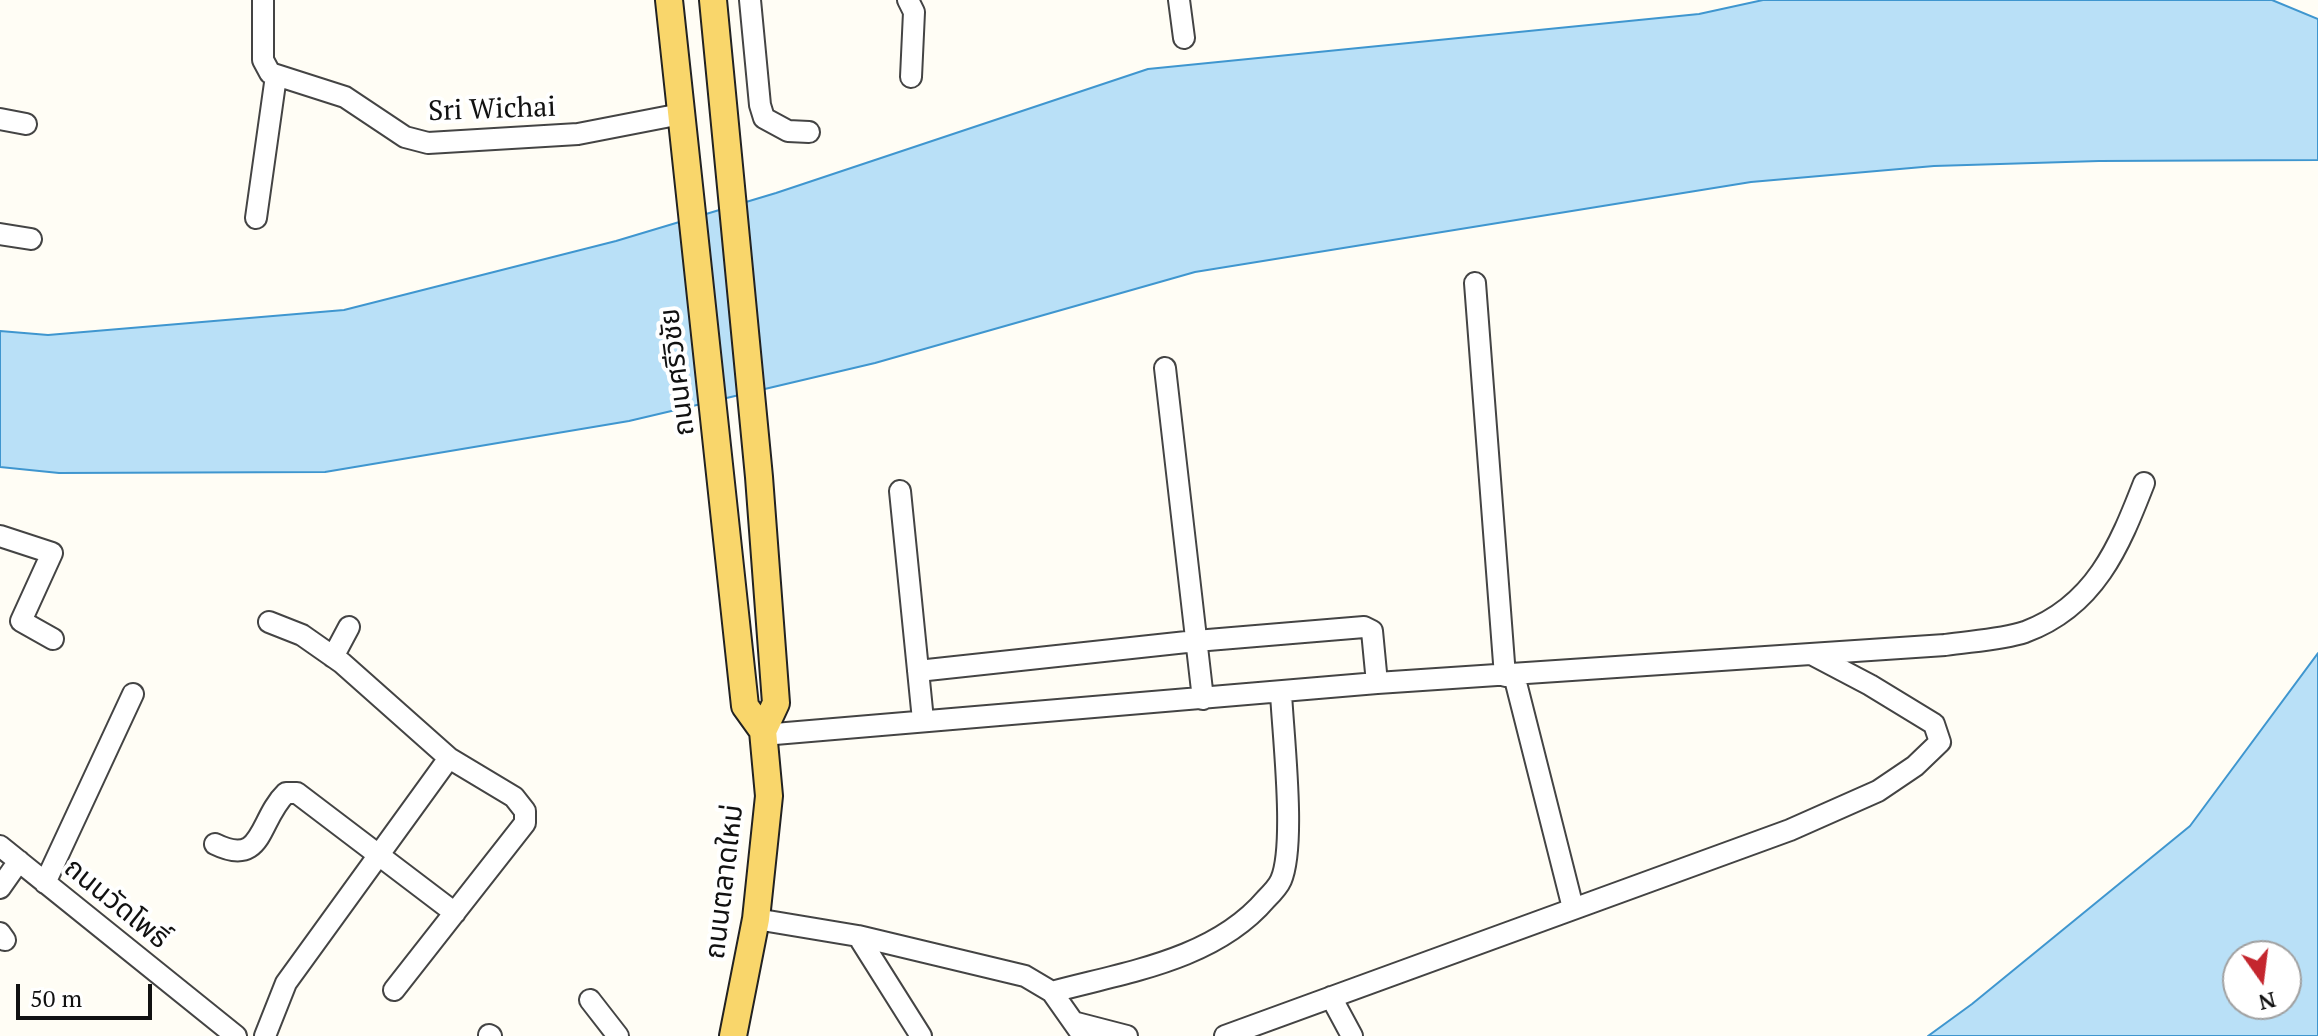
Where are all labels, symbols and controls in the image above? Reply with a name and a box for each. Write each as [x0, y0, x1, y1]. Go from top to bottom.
street label: Sri Wichai [428, 91, 556, 129]
street label: ถนนศรีวิชัย [654, 306, 702, 438]
street label: ถนนตลาดใหม่ [699, 803, 751, 961]
street label: ถนนวัดโพธิ์ [57, 852, 175, 956]
north arrow [2222, 940, 2302, 1020]
scale bar [20, 968, 156, 1018]
text: 50 m [30, 982, 82, 1014]
text: N [2256, 986, 2279, 1018]

